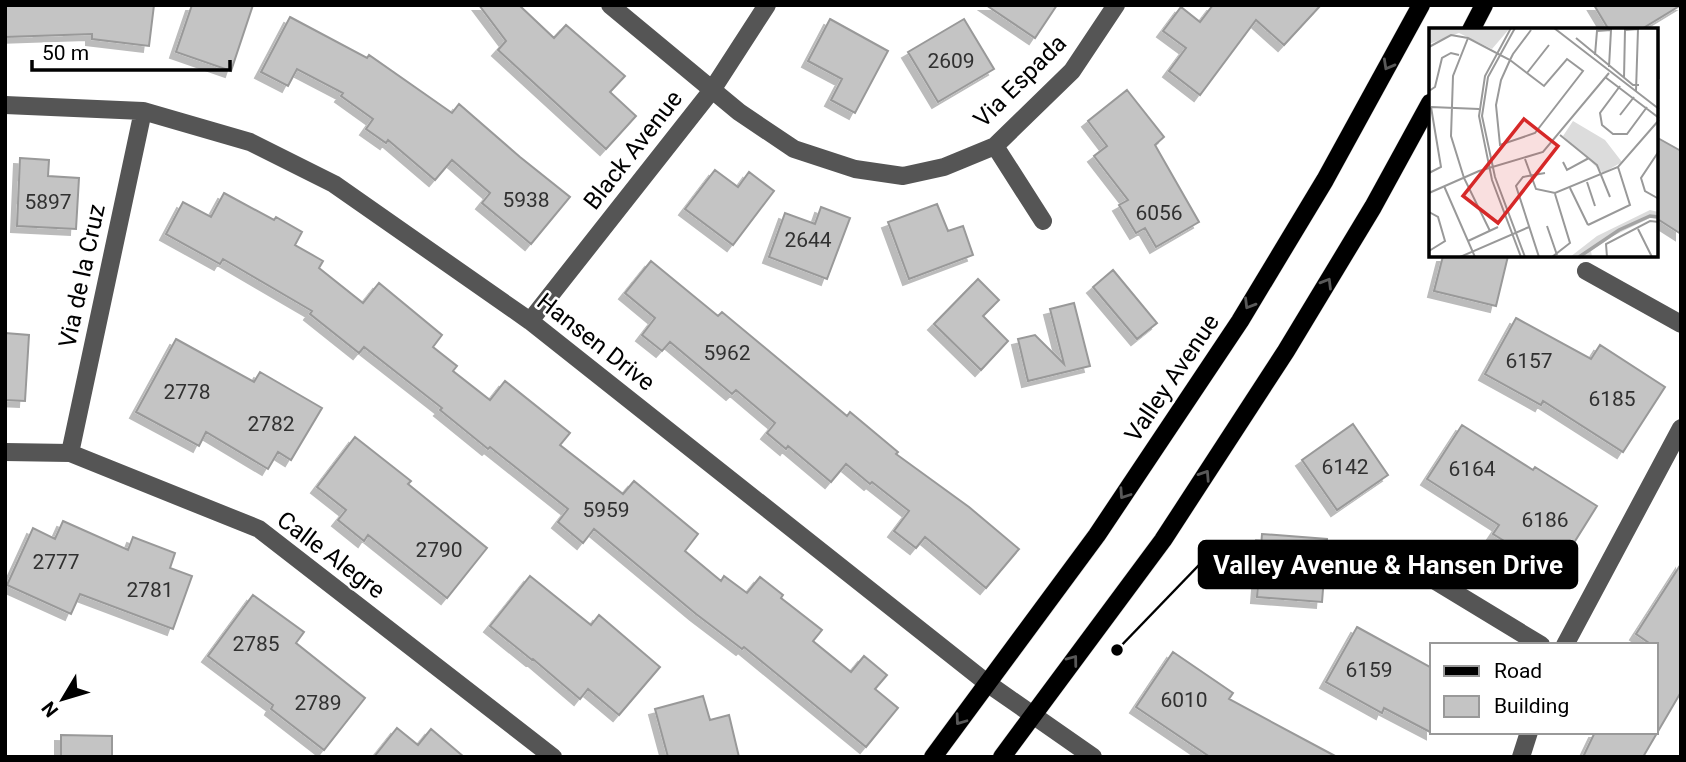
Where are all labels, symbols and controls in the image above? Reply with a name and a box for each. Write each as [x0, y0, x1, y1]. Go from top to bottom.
scale bar [32, 28, 229, 72]
inset map [1429, 28, 1658, 257]
street label: Via Espada [968, 29, 1072, 133]
text: 50 m [42, 41, 89, 65]
house number: 2609 [927, 49, 975, 73]
one-way arrow [1383, 58, 1396, 70]
street label: Black Avenue [578, 85, 688, 215]
house number: 5938 [502, 188, 550, 212]
house number: 5897 [24, 190, 72, 214]
house number: 6056 [1135, 201, 1183, 225]
street label: Via de la Cruz [53, 202, 111, 350]
house number: 2644 [784, 228, 832, 252]
one-way arrow [1319, 278, 1332, 291]
street label: Hansen Drive [532, 287, 660, 397]
one-way arrow [1245, 297, 1258, 310]
street label: Valley Avenue [1119, 309, 1225, 447]
house number: 5962 [703, 341, 751, 365]
house number: 6157 [1505, 349, 1553, 373]
house number: 2778 [163, 380, 211, 404]
house number: 6185 [1588, 387, 1636, 411]
house number: 2782 [247, 412, 295, 436]
house number: 6142 [1321, 455, 1369, 479]
house number: 6164 [1448, 457, 1496, 481]
one-way arrow [1197, 470, 1210, 483]
one-way arrow [1120, 487, 1133, 500]
house number: 5959 [582, 498, 630, 522]
street label: Calle Alegre [272, 505, 390, 605]
house number: 6186 [1521, 508, 1569, 532]
house number: 2790 [415, 538, 463, 562]
callout: Valley Avenue & Hansen Drive [1199, 541, 1577, 588]
house number: 2777 [32, 550, 80, 574]
text: Valley Avenue & Hansen Drive [1213, 550, 1563, 580]
house number: 2781 [126, 578, 174, 602]
house number: 2785 [232, 632, 280, 656]
legend [1430, 643, 1658, 734]
one-way arrow [1065, 656, 1078, 668]
house number: 6159 [1345, 658, 1393, 682]
text: Road [1494, 659, 1542, 683]
north arrow [28, 664, 98, 734]
house number: 6010 [1160, 688, 1208, 712]
house number: 2789 [294, 691, 342, 715]
text: Building [1494, 694, 1569, 718]
text: N [37, 697, 63, 722]
one-way arrow [956, 712, 968, 725]

